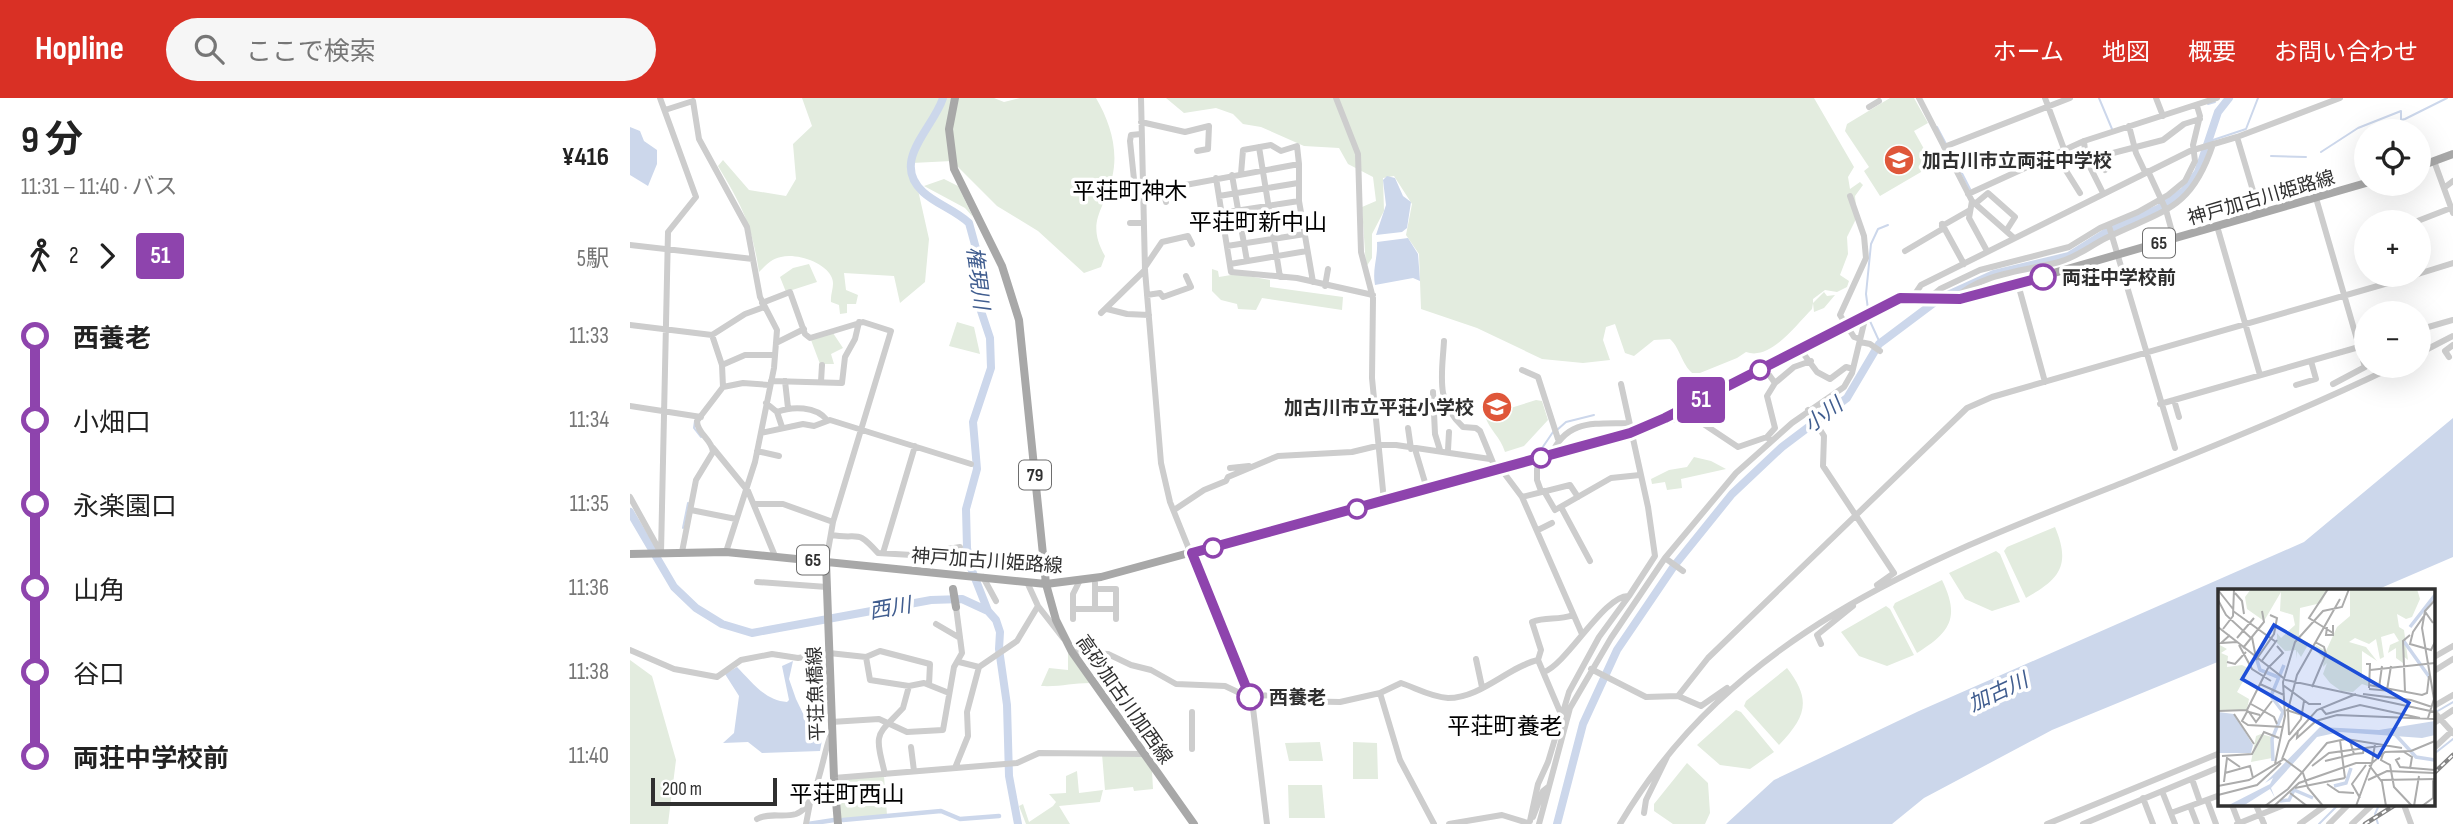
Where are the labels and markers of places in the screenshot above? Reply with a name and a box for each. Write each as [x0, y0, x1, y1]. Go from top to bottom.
school or university icon: 加古川市立両荘中学校 [1882, 143, 1916, 177]
place label: 加古川市立両荘中学校 [1922, 150, 2112, 173]
marker: 両荘中学校前 [2030, 264, 2056, 290]
place label: 両荘中学校前 [2062, 267, 2176, 290]
unlabelled marker [1750, 360, 1770, 380]
school or university icon: 加古川市立平荘小学校 [1480, 390, 1514, 424]
place label: 加古川市立平荘小学校 [1284, 397, 1474, 420]
unlabelled marker [1531, 448, 1551, 468]
unlabelled marker [1347, 499, 1367, 519]
unlabelled marker [1203, 538, 1223, 558]
marker: 西養老 [1237, 684, 1263, 710]
place label: 西養老 [1269, 687, 1326, 710]

